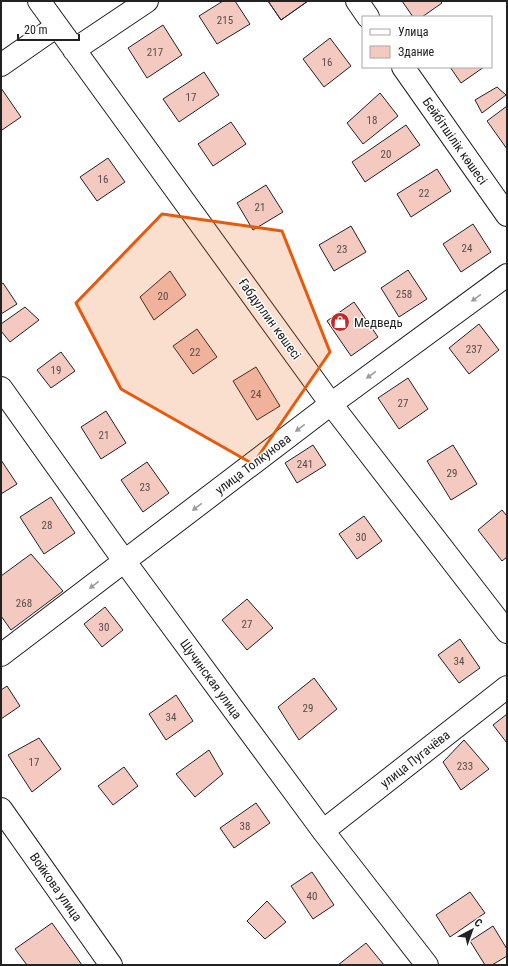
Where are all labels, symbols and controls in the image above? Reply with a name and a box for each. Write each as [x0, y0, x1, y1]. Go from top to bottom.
house number: 215 [217, 14, 233, 27]
scale bar [18, 16, 79, 42]
legend [362, 16, 492, 68]
text: 20 m [24, 23, 48, 37]
text: Улица [398, 25, 429, 39]
text: Здание [398, 45, 435, 59]
house number: 217 [147, 46, 163, 59]
house number: 16 [322, 56, 332, 69]
house number: 17 [186, 91, 196, 104]
street label: Бейбітшілік көшесі [419, 95, 491, 187]
house number: 18 [367, 114, 377, 127]
house number: 20 [381, 148, 391, 161]
house number: 16 [98, 173, 108, 186]
house number: 22 [419, 187, 429, 200]
house number: 21 [255, 201, 265, 214]
house number: 24 [462, 242, 473, 255]
house number: 23 [337, 243, 347, 256]
street label: Ғабдуллин көшесі [236, 276, 304, 362]
house number: 258 [396, 288, 412, 301]
house number: 20 [158, 290, 168, 303]
one-way arrow [470, 294, 481, 302]
shop icon: Медведь [329, 311, 351, 333]
place label: Медведь [354, 315, 403, 330]
house number: 237 [466, 343, 482, 356]
house number: 22 [190, 346, 200, 359]
house number: 19 [51, 364, 61, 377]
one-way arrow [366, 371, 376, 379]
house number: 24 [251, 388, 262, 401]
house number: 27 [398, 397, 408, 410]
one-way arrow [295, 424, 306, 432]
house number: 21 [99, 429, 109, 442]
street label: улица Толкунова [212, 431, 294, 497]
house number: 241 [297, 458, 313, 471]
house number: 29 [447, 467, 457, 480]
house number: 23 [140, 481, 150, 494]
one-way arrow [192, 502, 202, 510]
house number: 28 [42, 519, 52, 532]
house number: 30 [356, 531, 366, 544]
one-way arrow [88, 581, 99, 590]
house number: 268 [16, 597, 32, 610]
house number: 27 [242, 618, 252, 631]
house number: 30 [99, 621, 109, 634]
street label: Щучинская улица [177, 636, 245, 722]
house number: 34 [454, 655, 465, 668]
house number: 29 [303, 702, 313, 715]
house number: 34 [166, 711, 177, 724]
street label: улица Пугачёва [377, 727, 453, 791]
house number: 17 [29, 756, 39, 769]
house number: 233 [457, 760, 473, 773]
house number: 38 [240, 820, 250, 833]
street label: Войкова улица [27, 850, 85, 924]
house number: 40 [307, 890, 317, 903]
north arrow [452, 910, 492, 950]
text: С [472, 916, 485, 930]

